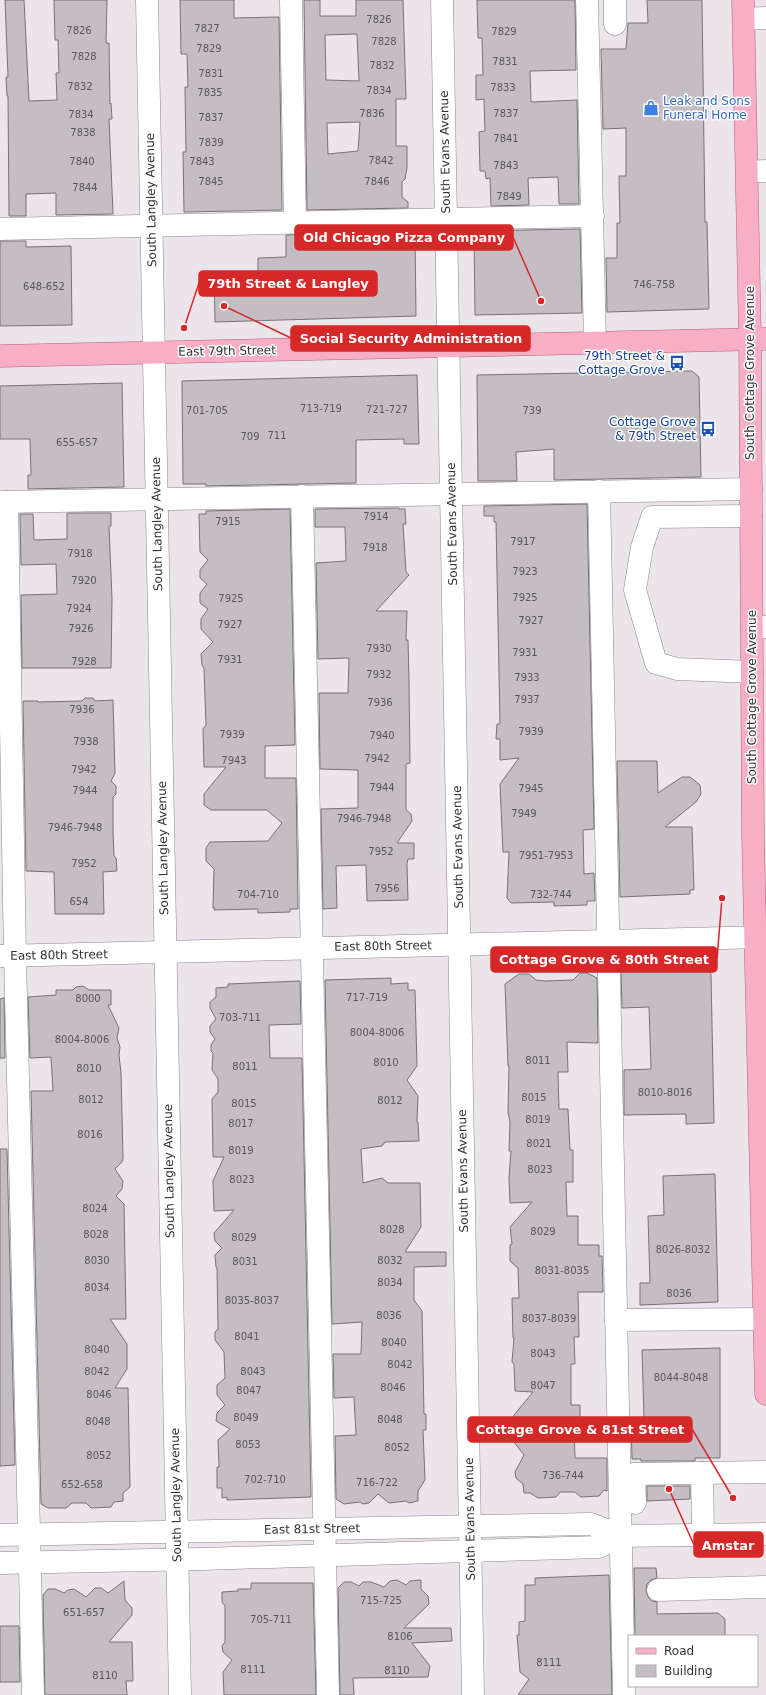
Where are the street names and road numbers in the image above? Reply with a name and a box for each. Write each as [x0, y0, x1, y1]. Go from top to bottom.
street label: South Evans Avenue [437, 90, 453, 214]
street label: South Langley Avenue [143, 133, 159, 267]
street label: South Cottage Grove Avenue [743, 286, 757, 460]
street label: East 79th Street [178, 343, 276, 359]
street label: South Langley Avenue [149, 457, 165, 591]
street label: South Evans Avenue [444, 462, 460, 586]
street label: South Cottage Grove Avenue [745, 610, 759, 784]
street label: South Langley Avenue [155, 781, 171, 915]
street label: South Evans Avenue [450, 785, 466, 909]
street label: East 80th Street [334, 938, 432, 954]
street label: East 80th Street [10, 947, 108, 963]
street label: South Langley Avenue [161, 1104, 177, 1238]
street label: South Evans Avenue [455, 1109, 471, 1233]
street label: South Langley Avenue [168, 1428, 184, 1562]
street label: South Evans Avenue [462, 1457, 478, 1581]
street label: East 81st Street [264, 1521, 361, 1537]

